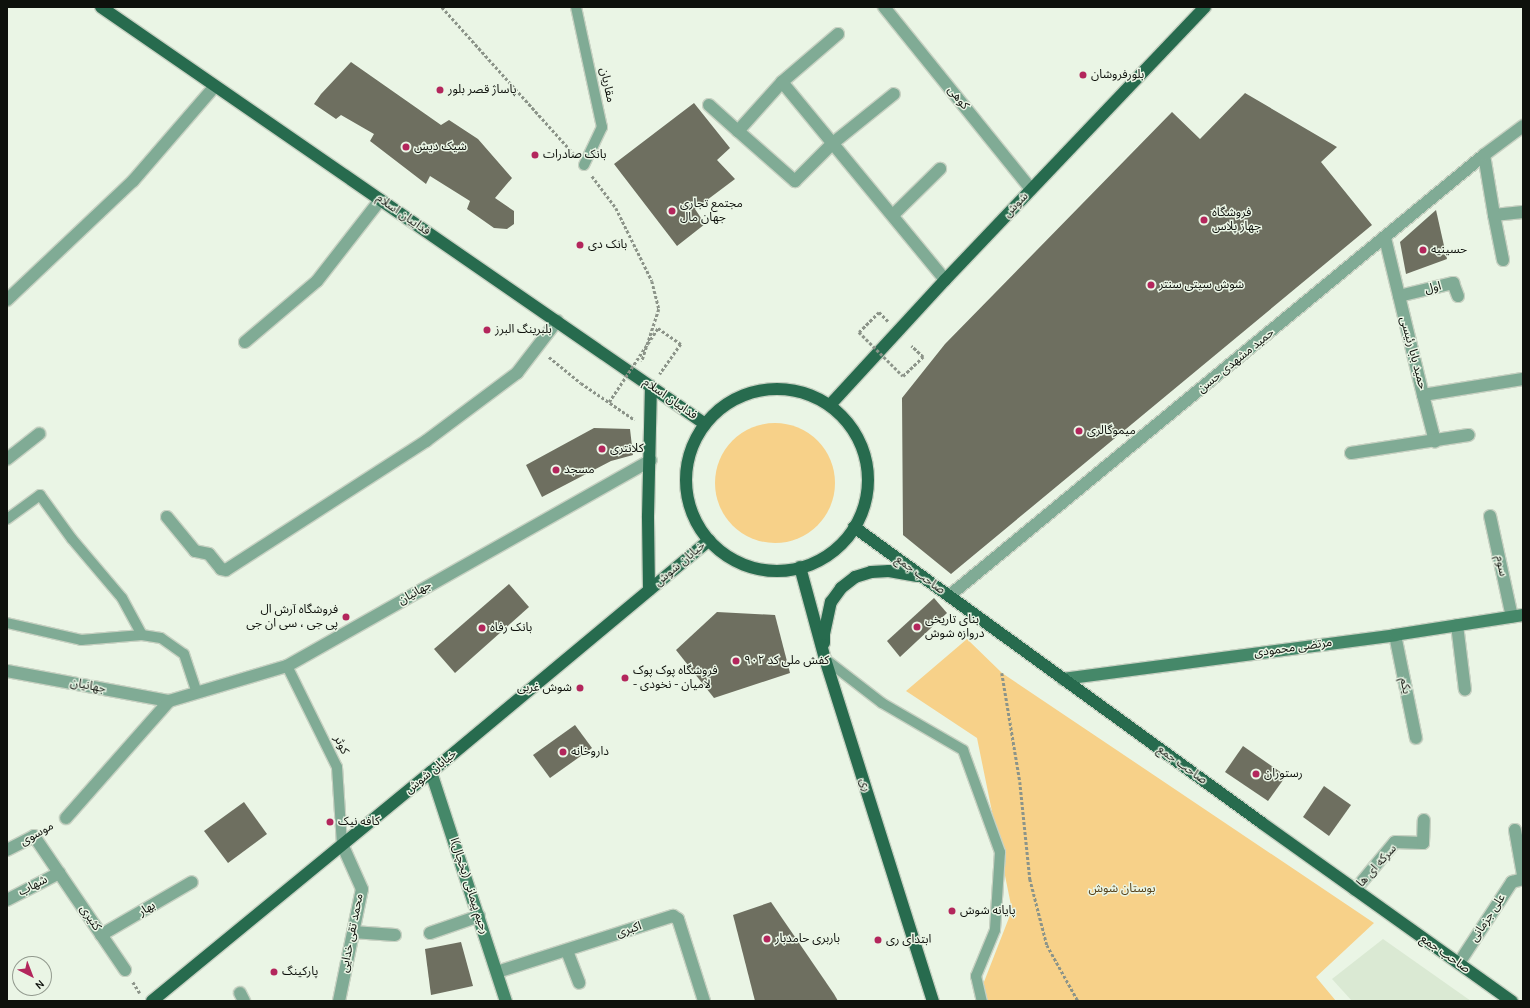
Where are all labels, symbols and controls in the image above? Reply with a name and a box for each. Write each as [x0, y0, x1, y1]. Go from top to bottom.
street label: مقاریان [596, 66, 618, 104]
place label: بلورفروشان [1091, 68, 1144, 82]
marker: بلورفروشان [1078, 70, 1088, 80]
place label: پاساژ قصر بلور [448, 83, 516, 97]
street label: کوهی [944, 83, 972, 113]
marker: پاساژ قصر بلور [435, 85, 445, 95]
place label: شیک دیش [414, 140, 467, 154]
marker: شیک دیش [401, 142, 411, 152]
place label: بانک صادرات [543, 148, 606, 162]
marker: بانک صادرات [530, 150, 540, 160]
street label: شوش [1001, 189, 1031, 221]
street label: فداییان اسلام [373, 191, 433, 239]
place label: مجتمع تجاری جهان مال [680, 197, 743, 225]
marker: مجتمع تجاری جهان مال [667, 206, 677, 216]
place label: فروشگاه جهاز پلاس [1212, 206, 1261, 234]
marker: فروشگاه جهاز پلاس [1199, 215, 1209, 225]
place label: بانک دی [588, 238, 627, 252]
marker: بانک دی [575, 240, 585, 250]
place label: حسینیه [1431, 243, 1467, 257]
marker: حسینیه [1418, 245, 1428, 255]
place label: شوش سیتی سنتر [1159, 278, 1244, 292]
street label: اول [1423, 279, 1443, 297]
marker: شوش سیتی سنتر [1146, 280, 1156, 290]
street label: حمید بابا رئیسی [1396, 315, 1430, 391]
place label: بلبرینگ البرز [495, 323, 552, 337]
marker: بلبرینگ البرز [482, 325, 492, 335]
street label: حمید مشهدی حسن [1195, 326, 1277, 396]
street label: فداییان اسلام [640, 375, 700, 423]
place label: میموگالری [1087, 424, 1136, 438]
marker: میموگالری [1074, 426, 1084, 436]
place label: کلانتری [610, 442, 644, 456]
marker: کلانتری [597, 444, 607, 454]
place label: مسجد [564, 463, 595, 477]
marker: مسجد [551, 465, 561, 475]
street label: خیابان شوش [651, 538, 709, 590]
street label: صاحب جمع [892, 552, 948, 598]
street label: سوم [1492, 554, 1510, 578]
street label: جهانیان [396, 578, 434, 608]
place label: فروشگاه آرش ال پی جی ، سی ان جی [246, 603, 338, 631]
marker: فروشگاه آرش ال پی جی ، سی ان جی [341, 612, 351, 622]
place label: بنای تاریخی دروازه شوش [925, 613, 985, 641]
place label: بانک رفاه [490, 621, 532, 635]
marker: بنای تاریخی دروازه شوش [912, 622, 922, 632]
marker: بانک رفاه [477, 623, 487, 633]
street label: مرتضی محمودی [1253, 635, 1333, 661]
place label: کفش ملی کد ۹۰۲ [744, 654, 829, 668]
marker: کفش ملی کد ۹۰۲ [731, 656, 741, 666]
place label: فروشگاه پوک پوک - لاميان - نخودی [633, 664, 718, 692]
marker: فروشگاه پوک پوک - لاميان - نخودی [620, 673, 630, 683]
street label: جهانیان [69, 675, 107, 697]
street label: یکم [1396, 677, 1414, 695]
place label: شوش غربی [517, 681, 572, 695]
marker: شوش غربی [575, 683, 585, 693]
street label: کوثر [330, 733, 352, 757]
street label: صاحب جمع [1154, 742, 1210, 788]
place label: داروخانه [571, 745, 609, 759]
street label: خیابان شوش [402, 747, 460, 797]
marker: داروخانه [558, 747, 568, 757]
place label: رستوران [1264, 767, 1303, 781]
marker: رستوران [1251, 769, 1261, 779]
street label: ری [856, 776, 874, 794]
place label: کافه نیک [338, 815, 380, 829]
marker: کافه نیک [325, 817, 335, 827]
street label: موسوی [18, 819, 56, 849]
street label: رحیم پیمانی (یخچال)ا [447, 836, 491, 936]
street label: سرکه ای ها [1354, 842, 1400, 890]
street label: شهاب [16, 873, 50, 899]
park label: بوستان شوش [1089, 882, 1155, 896]
street label: علی جزمانی [1467, 891, 1509, 945]
street label: محمد تقی خدایی [337, 892, 367, 974]
street label: بهار [136, 898, 158, 920]
street label: کثیری [76, 902, 104, 934]
place label: پایانه شوش [960, 904, 1016, 918]
marker: پایانه شوش [947, 906, 957, 916]
street label: اکبری [615, 919, 643, 941]
place label: باربری حامدبار [775, 932, 840, 946]
street label: صاحب جمع [1417, 932, 1473, 976]
place label: ابتدای ری [886, 933, 931, 947]
marker: باربری حامدبار [762, 934, 772, 944]
marker: ابتدای ری [873, 935, 883, 945]
north arrow [12, 956, 52, 996]
place label: پارکینگ [282, 965, 318, 979]
marker: پارکینگ [269, 967, 279, 977]
text: N [32, 977, 47, 992]

